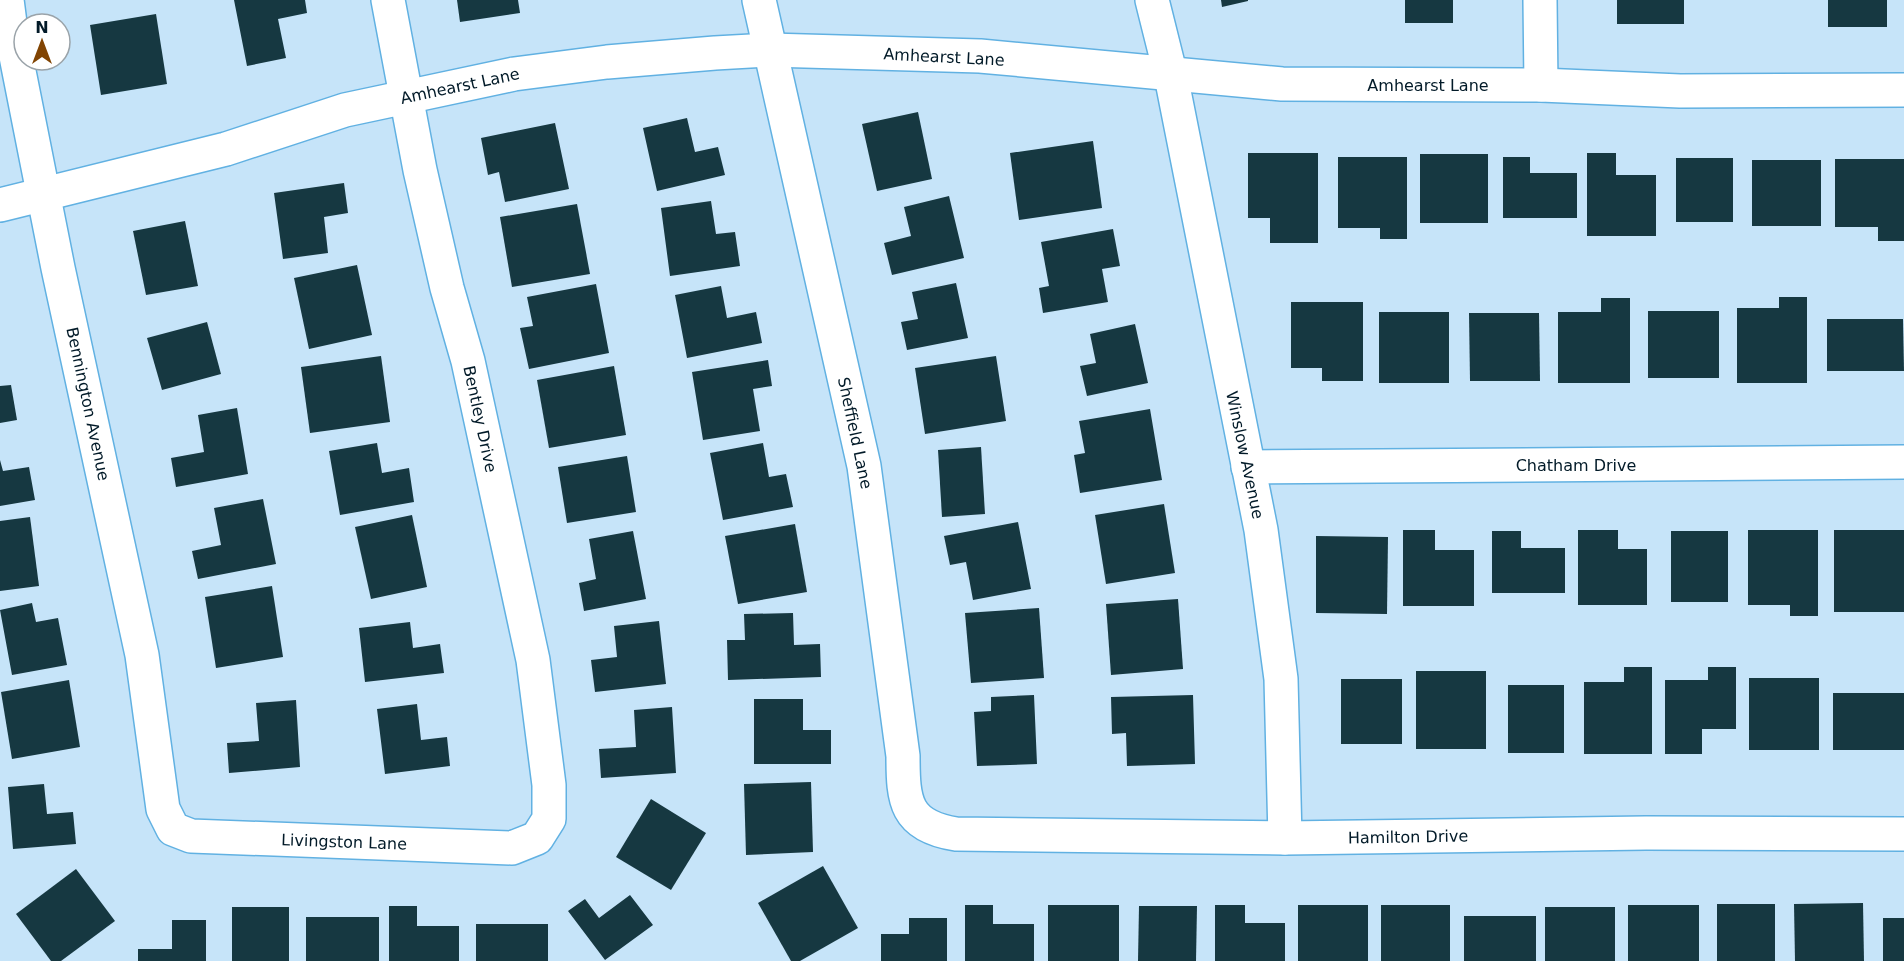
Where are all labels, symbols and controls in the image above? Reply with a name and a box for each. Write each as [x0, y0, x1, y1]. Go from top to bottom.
north arrow [12, 12, 72, 72]
text: N [35, 18, 49, 37]
street label: Amhearst Lane [883, 44, 1005, 70]
street label: Amhearst Lane [399, 64, 521, 108]
street label: Amhearst Lane [1367, 76, 1489, 95]
street label: Bennington Avenue [62, 325, 114, 483]
street label: Bentley Drive [459, 364, 501, 474]
street label: Sheffield Lane [834, 375, 876, 491]
street label: Winslow Avenue [1222, 389, 1268, 521]
street label: Chatham Drive [1516, 456, 1636, 475]
street label: Hamilton Drive [1348, 826, 1468, 848]
street label: Livingston Lane [281, 830, 407, 854]

